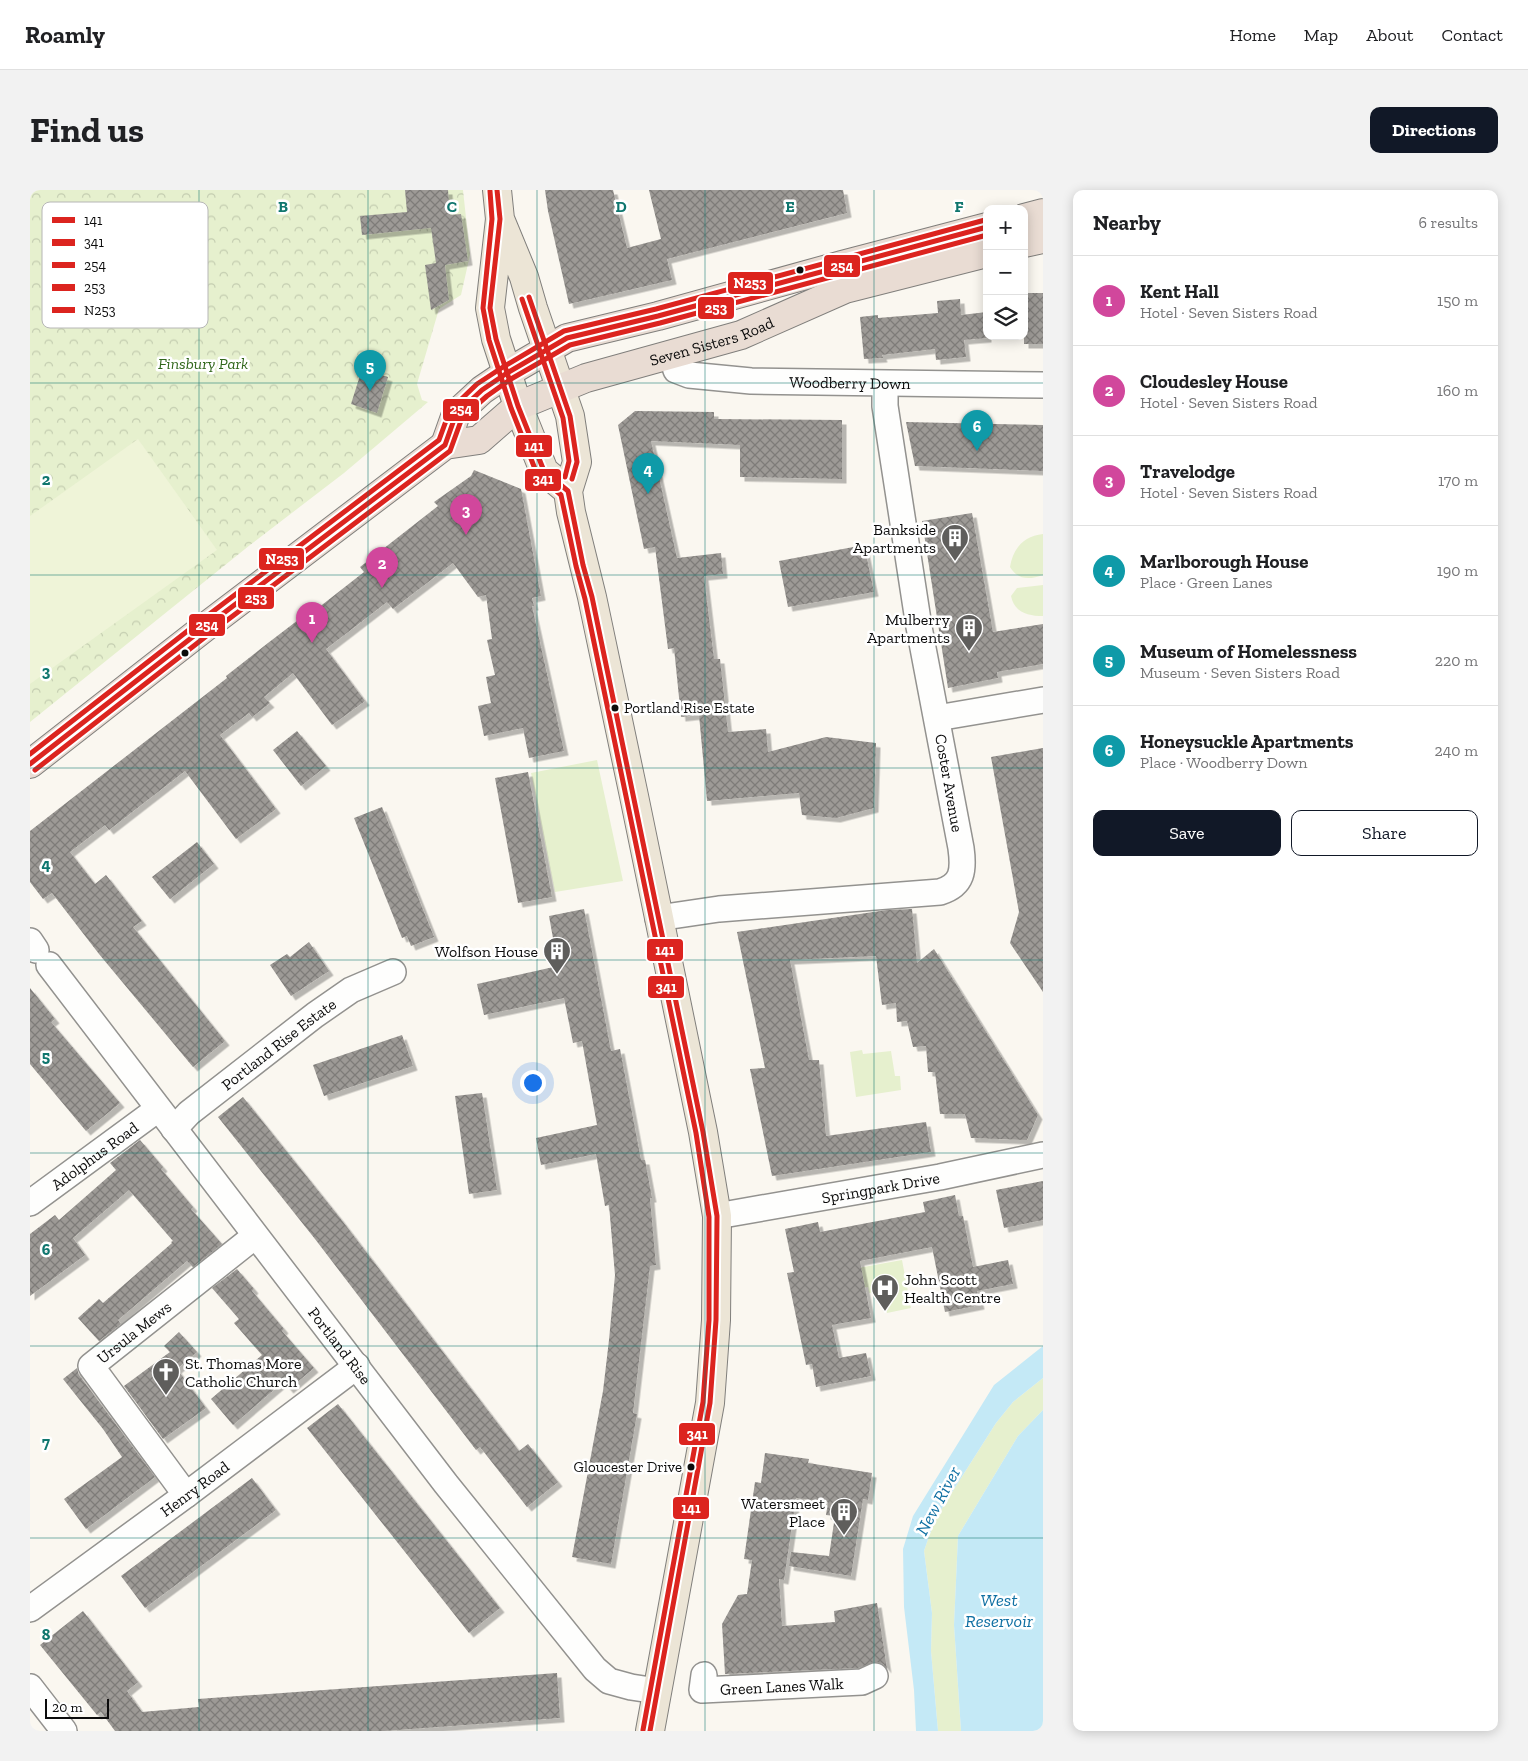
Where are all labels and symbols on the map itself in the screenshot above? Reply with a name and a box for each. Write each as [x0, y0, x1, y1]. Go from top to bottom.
text: B [278, 197, 288, 216]
text: C [447, 197, 457, 216]
text: D [615, 197, 627, 216]
text: E [785, 197, 795, 216]
text: F [954, 197, 964, 216]
legend [42, 202, 208, 328]
text: 141 [84, 212, 103, 229]
text: 341 [84, 234, 104, 251]
line badge: 254 [823, 254, 861, 278]
text: 254 [84, 257, 106, 274]
text: 254 [831, 258, 853, 275]
unlabelled marker [795, 265, 805, 275]
line badge: N253 [727, 271, 774, 295]
text: N253 [734, 275, 767, 292]
text: 253 [84, 279, 105, 296]
line badge: 253 [697, 296, 735, 320]
text: 253 [705, 300, 728, 317]
text: N253 [84, 302, 116, 319]
street label: Seven Sisters Road [647, 312, 777, 369]
pin: 5 [354, 350, 386, 391]
park label: Finsbury Park [158, 354, 248, 373]
street label: Woodberry Down [789, 372, 912, 393]
line badge: 254 [442, 398, 480, 422]
text: 254 [450, 401, 472, 418]
pin: 6 [961, 410, 993, 451]
line badge: 141 [515, 434, 553, 458]
text: 141 [524, 438, 544, 455]
pin: 4 [632, 453, 664, 494]
line badge: 341 [524, 468, 562, 492]
text: 2 [42, 470, 51, 489]
text: 341 [532, 471, 554, 488]
pin: 3 [450, 494, 482, 535]
place label: Bankside Apartments [853, 520, 936, 557]
building icon: Bankside Apartments [940, 523, 970, 562]
line badge: N253 [258, 547, 305, 571]
pin: 2 [366, 547, 398, 588]
text: N253 [266, 551, 299, 568]
line badge: 253 [237, 586, 275, 610]
text: 253 [245, 590, 268, 607]
pin: 1 [296, 602, 328, 643]
place label: Mulberry Apartments [867, 610, 951, 647]
line badge: 254 [188, 613, 226, 637]
building icon: Mulberry Apartments [954, 613, 984, 652]
text: 254 [196, 617, 218, 634]
unlabelled marker [180, 648, 190, 658]
text: 3 [42, 662, 51, 681]
place label: Portland Rise Estate [624, 699, 755, 717]
marker: Portland Rise Estate [610, 703, 620, 713]
street label: Coster Avenue [931, 732, 967, 834]
text: 4 [41, 855, 51, 874]
building icon: Wolfson House [542, 936, 572, 975]
line badge: 141 [646, 938, 684, 962]
place label: Wolfson House [435, 942, 538, 961]
text: 141 [655, 942, 675, 959]
line badge: 341 [647, 975, 685, 999]
text: 341 [655, 979, 677, 996]
street label: Portland Rise Estate [217, 994, 339, 1094]
text: 5 [42, 1047, 50, 1066]
your location [520, 1070, 546, 1096]
street label: Adolphus Road [47, 1117, 142, 1194]
street label: Springpark Drive [820, 1168, 941, 1207]
text: 6 [42, 1240, 51, 1259]
place label: John Scott Health Centre [904, 1270, 1001, 1307]
hospital icon: John Scott Health Centre [870, 1273, 900, 1312]
street label: Ursula Mews [93, 1297, 175, 1367]
street label: Portland Rise [304, 1303, 376, 1388]
place label: St. Thomas More Catholic Church [185, 1354, 302, 1391]
church icon: St. Thomas More Catholic Church [151, 1357, 181, 1396]
line badge: 341 [678, 1422, 716, 1446]
text: 341 [686, 1426, 708, 1443]
text: 7 [42, 1433, 50, 1452]
street label: Henry Road [156, 1456, 233, 1520]
place label: Gloucester Drive [574, 1458, 682, 1476]
marker: Gloucester Drive [686, 1462, 696, 1472]
water label: New River [911, 1462, 966, 1539]
place label: Watersmeet Place [741, 1494, 825, 1531]
line badge: 141 [672, 1496, 710, 1520]
building icon: Watersmeet Place [829, 1497, 859, 1536]
text: 141 [681, 1500, 701, 1517]
water label: West Reservoir [965, 1589, 1034, 1632]
text: 8 [42, 1625, 51, 1644]
street label: Green Lanes Walk [720, 1673, 845, 1699]
scale bar [45, 1696, 109, 1719]

